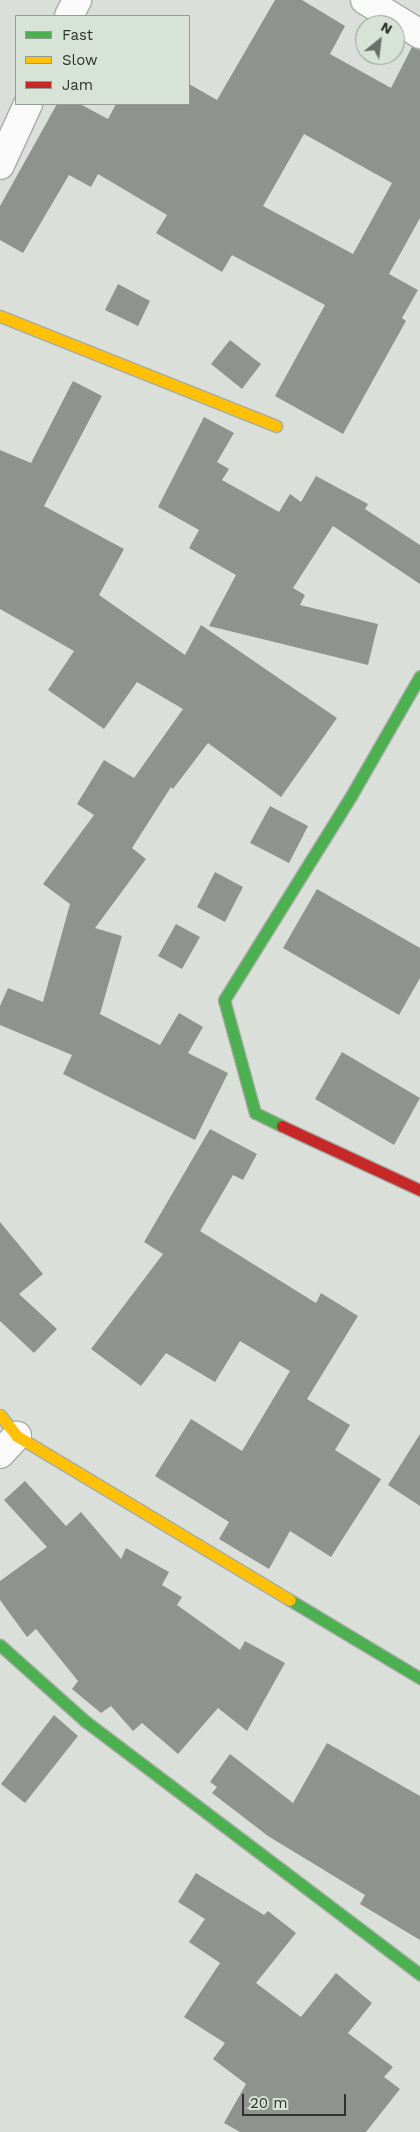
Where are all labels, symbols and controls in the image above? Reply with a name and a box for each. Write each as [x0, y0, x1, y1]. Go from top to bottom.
legend [15, 15, 190, 105]
north arrow [355, 15, 405, 65]
text: N [378, 18, 395, 37]
text: Fast [62, 26, 93, 44]
text: Slow [62, 51, 98, 69]
text: Jam [62, 76, 93, 94]
scale bar [245, 2084, 349, 2116]
text: 20 m [250, 2094, 288, 2112]

